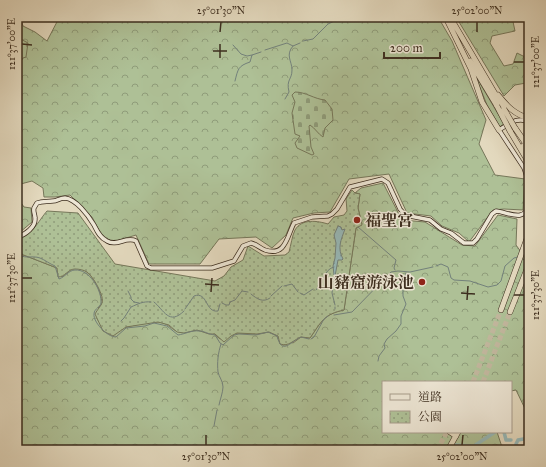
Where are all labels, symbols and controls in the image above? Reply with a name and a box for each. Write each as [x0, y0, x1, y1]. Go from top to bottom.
text: 25°01'30"N [197, 5, 246, 17]
text: 25°02'00"N [451, 5, 503, 17]
text: 121°37'00"E [6, 18, 18, 70]
scale bar [384, 34, 440, 60]
text: 121°37'00"E [530, 36, 542, 88]
text: 200 m [390, 41, 423, 55]
place label: 福聖宮 [365, 211, 413, 230]
marker: 福聖宮 [352, 215, 362, 225]
text: 121°37'30"E [6, 253, 18, 303]
text: 121°37'30"E [530, 270, 542, 320]
place label: 山豬窟游泳池 [318, 273, 414, 292]
marker: 山豬窟游泳池 [417, 277, 427, 287]
legend [382, 381, 512, 433]
text: 道路 [418, 390, 442, 404]
text: 公園 [418, 410, 442, 424]
text: 25°01'30"N [182, 451, 231, 463]
text: 25°02'00"N [436, 451, 488, 463]

